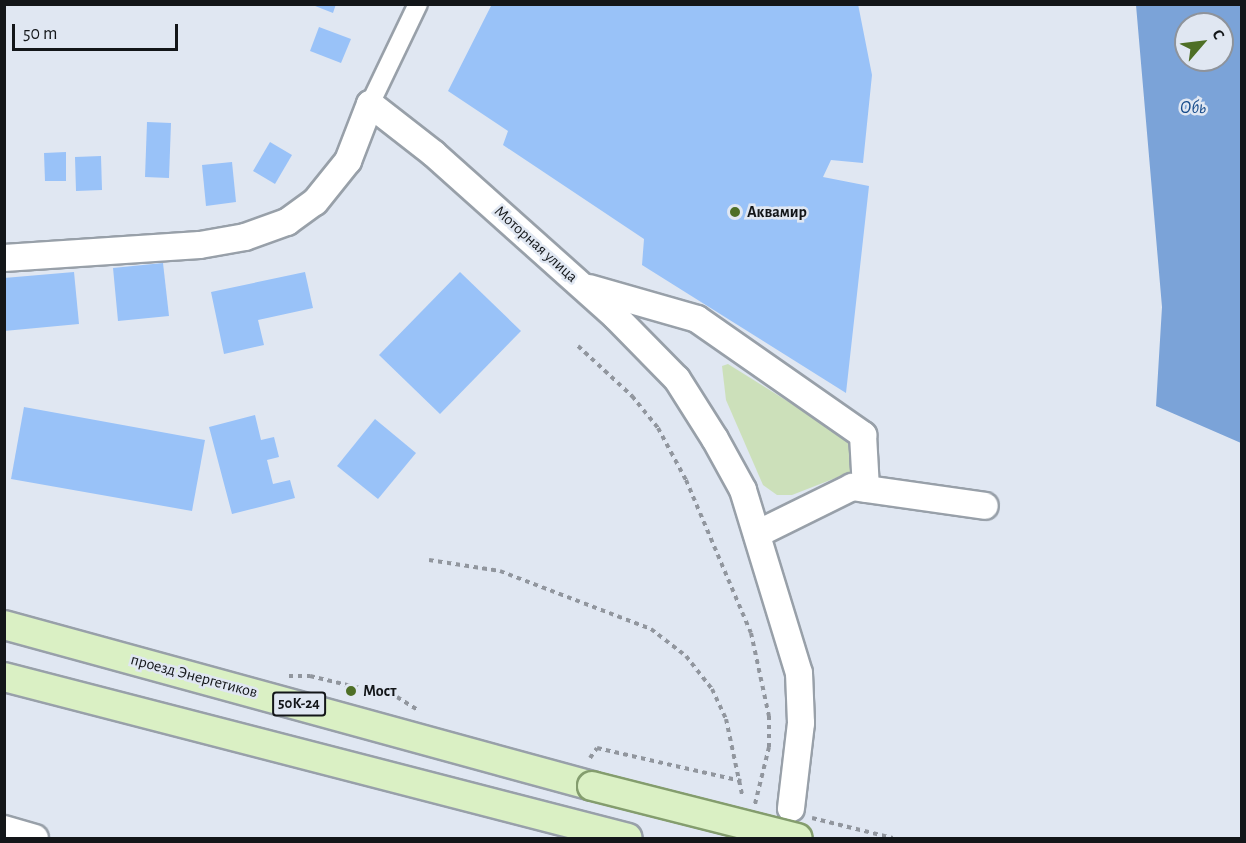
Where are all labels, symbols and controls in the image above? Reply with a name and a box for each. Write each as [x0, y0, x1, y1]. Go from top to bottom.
scale bar [15, 12, 182, 50]
north arrow [1174, 12, 1234, 72]
text: 50 m [23, 25, 57, 43]
text: С [1209, 27, 1227, 42]
water label: Обь [1180, 97, 1206, 119]
street label: Моторная улица [490, 202, 582, 286]
place label: Аквамир [747, 202, 807, 222]
marker: Аквамир [728, 205, 742, 219]
street label: проезд Энергетиков [128, 650, 260, 702]
place label: Мост [363, 681, 396, 701]
marker: Мост [344, 684, 358, 698]
road number: 50К-24 [272, 692, 326, 716]

